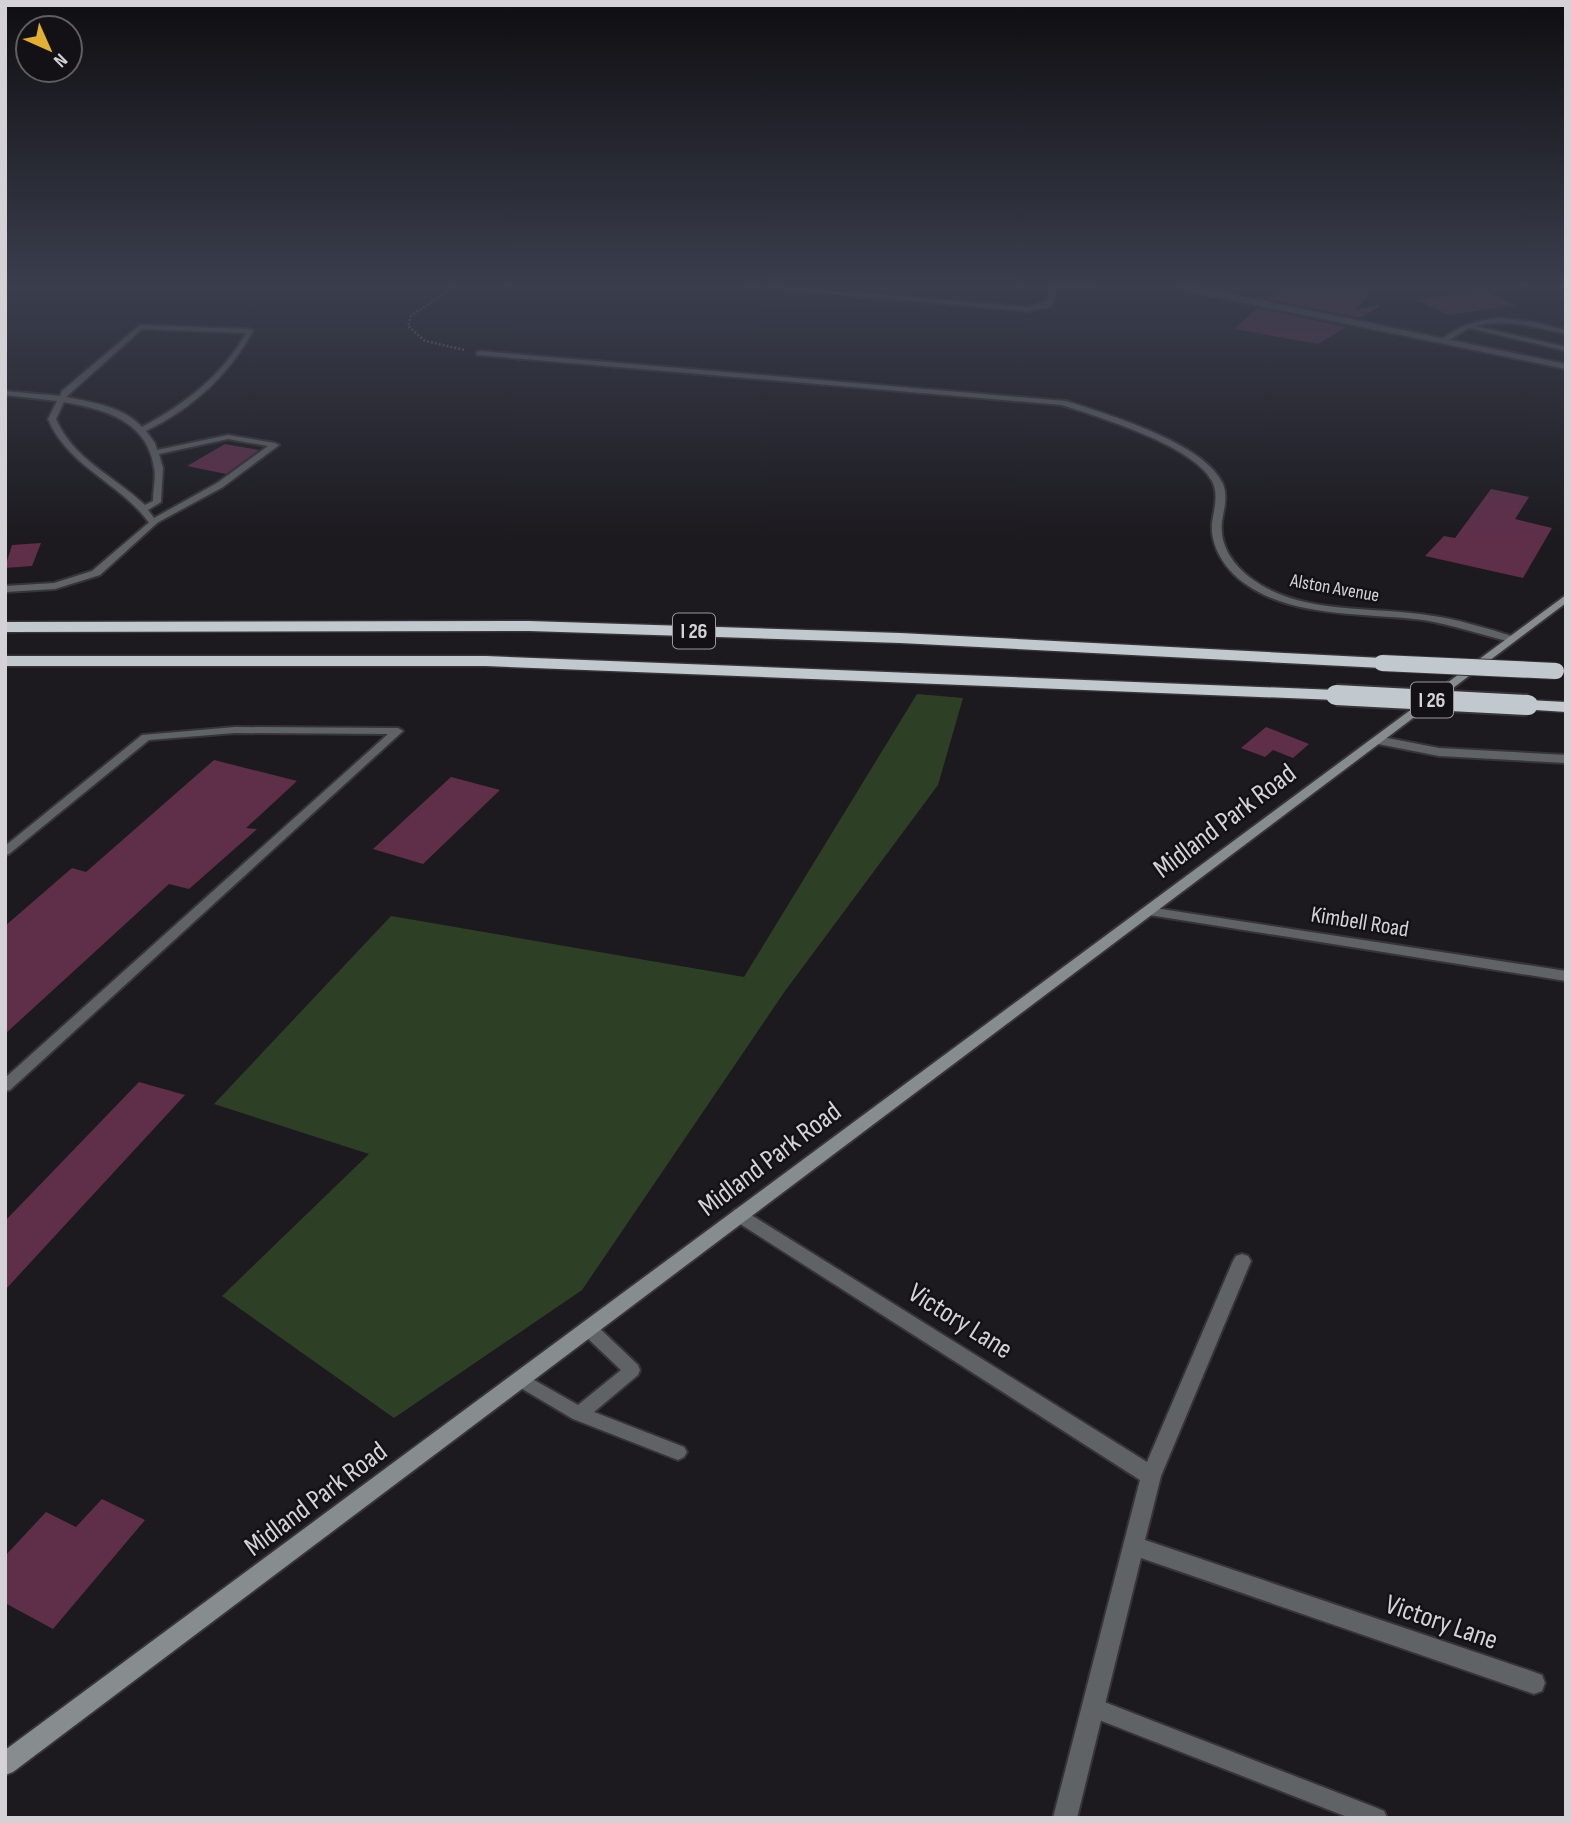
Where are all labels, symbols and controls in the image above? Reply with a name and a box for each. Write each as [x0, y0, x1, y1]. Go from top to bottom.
north arrow [14, 14, 84, 84]
text: N [48, 48, 72, 72]
street label: Alston Avenue [1288, 569, 1381, 608]
road number: I 26 [673, 614, 715, 648]
road number: I 26 [1411, 682, 1453, 718]
street label: Midland Park Road [1147, 757, 1303, 885]
street label: Kimbell Road [1309, 900, 1411, 944]
street label: Midland Park Road [692, 1095, 848, 1223]
street label: Victory Lane [902, 1276, 1018, 1366]
street label: Midland Park Road [238, 1435, 394, 1563]
street label: Victory Lane [1381, 1588, 1502, 1657]

